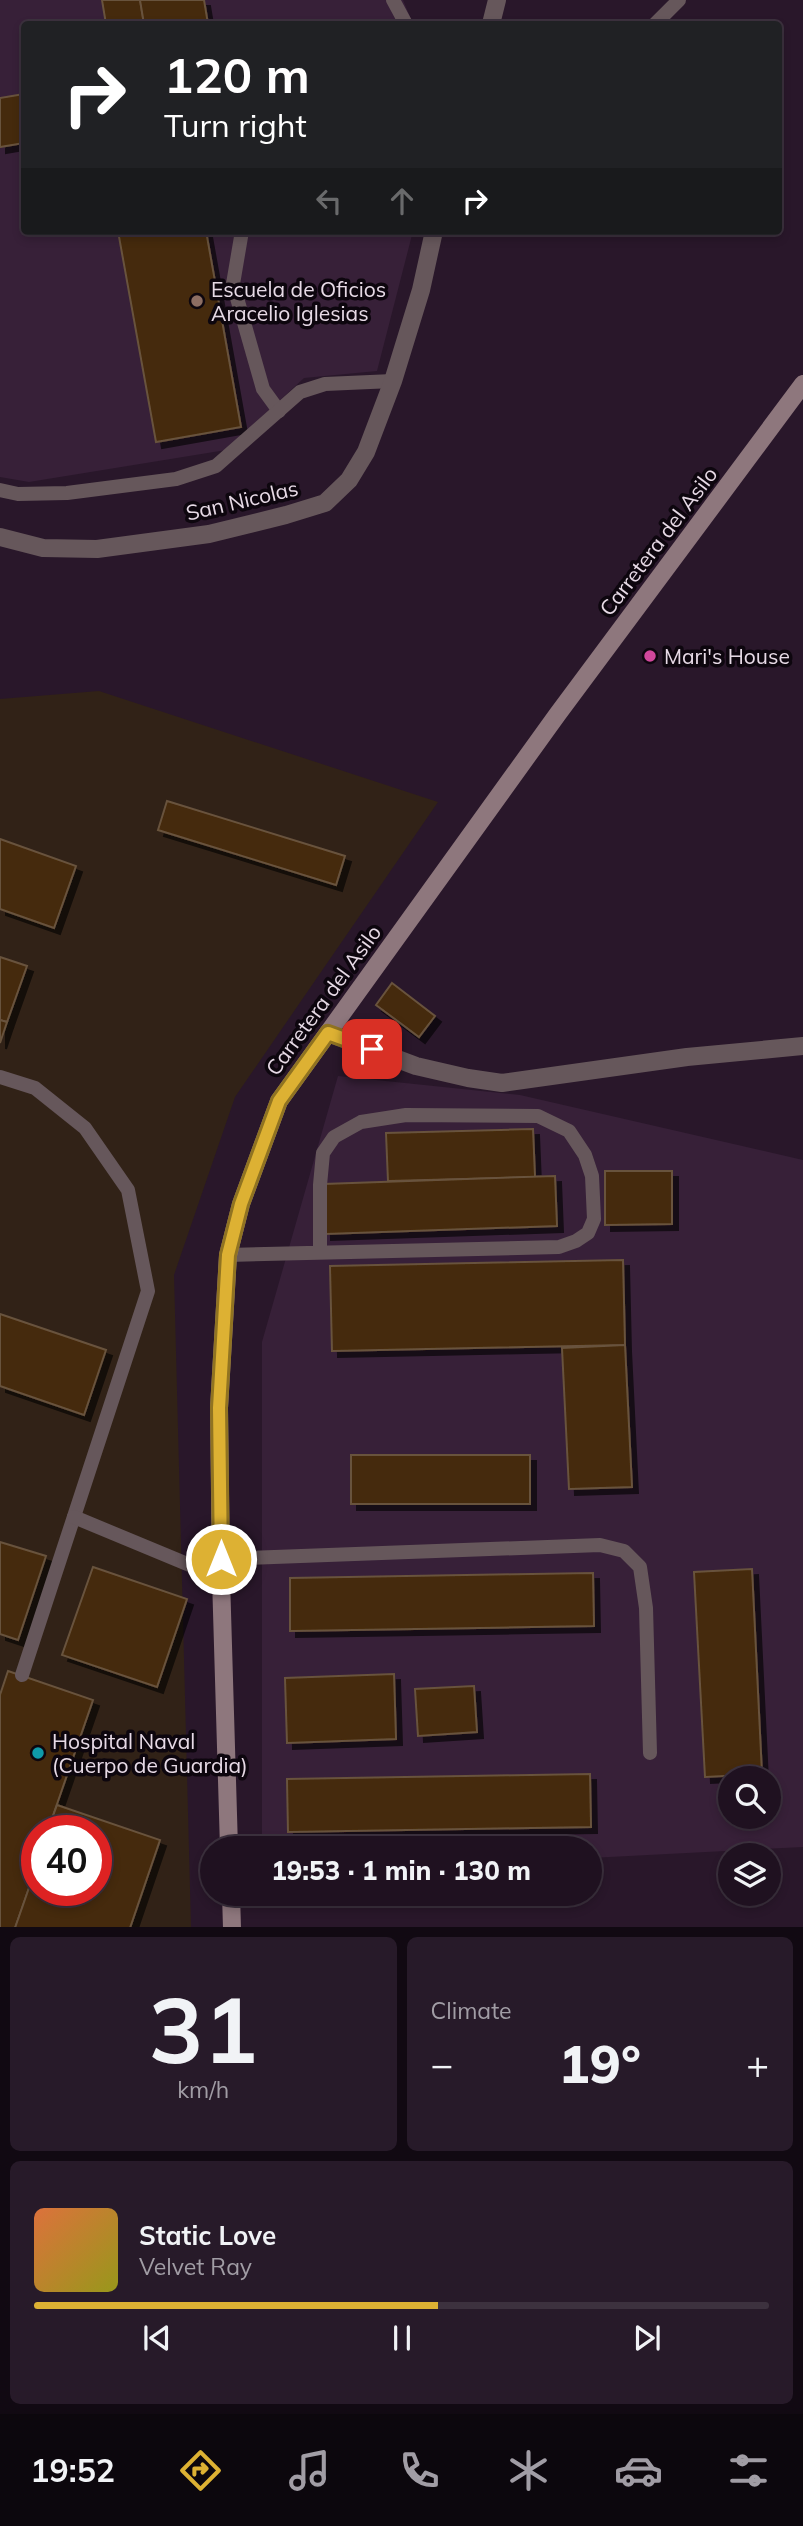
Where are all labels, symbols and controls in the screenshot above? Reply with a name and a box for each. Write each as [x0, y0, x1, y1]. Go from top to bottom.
text: 120 m [164, 44, 310, 105]
icon: right [49, 49, 140, 140]
text: Turn right [164, 105, 307, 145]
icon: left [310, 182, 348, 220]
icon: ahead [383, 182, 421, 220]
icon: right [456, 182, 494, 220]
place label: Escuela de Oficios Aracelio Iglesias [211, 276, 386, 326]
marker: Escuela de Oficios Aracelio Iglesias [189, 293, 205, 309]
street label: Carretera del Asilo [594, 461, 722, 621]
street label: San Nicolas [183, 474, 301, 526]
place label: Mari's House [664, 643, 790, 669]
marker: Mari's House [642, 648, 658, 664]
street label: Carretera del Asilo [260, 920, 386, 1080]
pin [342, 1019, 402, 1079]
icon: arrive [353, 1030, 391, 1068]
position arrow [184, 1522, 258, 1596]
place label: Hospital Naval (Cuerpo de Guardia) [52, 1728, 248, 1778]
marker: Hospital Naval (Cuerpo de Guardia) [30, 1745, 46, 1761]
map controls [718, 1766, 781, 1906]
button: search [718, 1766, 781, 1829]
speed limit sign: 40 [21, 1815, 112, 1906]
button: layers [718, 1843, 781, 1906]
text: 19:53 · 1 min · 130 m [271, 1854, 531, 1887]
text: 31 [149, 1972, 258, 2086]
text: Climate [431, 1996, 512, 2025]
text: 19° [559, 2031, 641, 2096]
text: − [431, 2040, 453, 2088]
text: + [746, 2040, 769, 2088]
text: km/h [177, 2075, 229, 2104]
text: Static Love [139, 2219, 276, 2252]
text: Velvet Ray [139, 2252, 252, 2281]
icon: previous [138, 2319, 176, 2357]
icon: pause [383, 2319, 421, 2357]
icon: next [628, 2319, 666, 2357]
icon: directions [176, 2446, 225, 2495]
icon: music [285, 2446, 334, 2495]
icon: phone [395, 2446, 444, 2495]
icon: climate [504, 2446, 553, 2495]
icon: car [614, 2446, 663, 2495]
icon: filters [724, 2446, 773, 2495]
text: 19:52 [30, 2450, 115, 2490]

